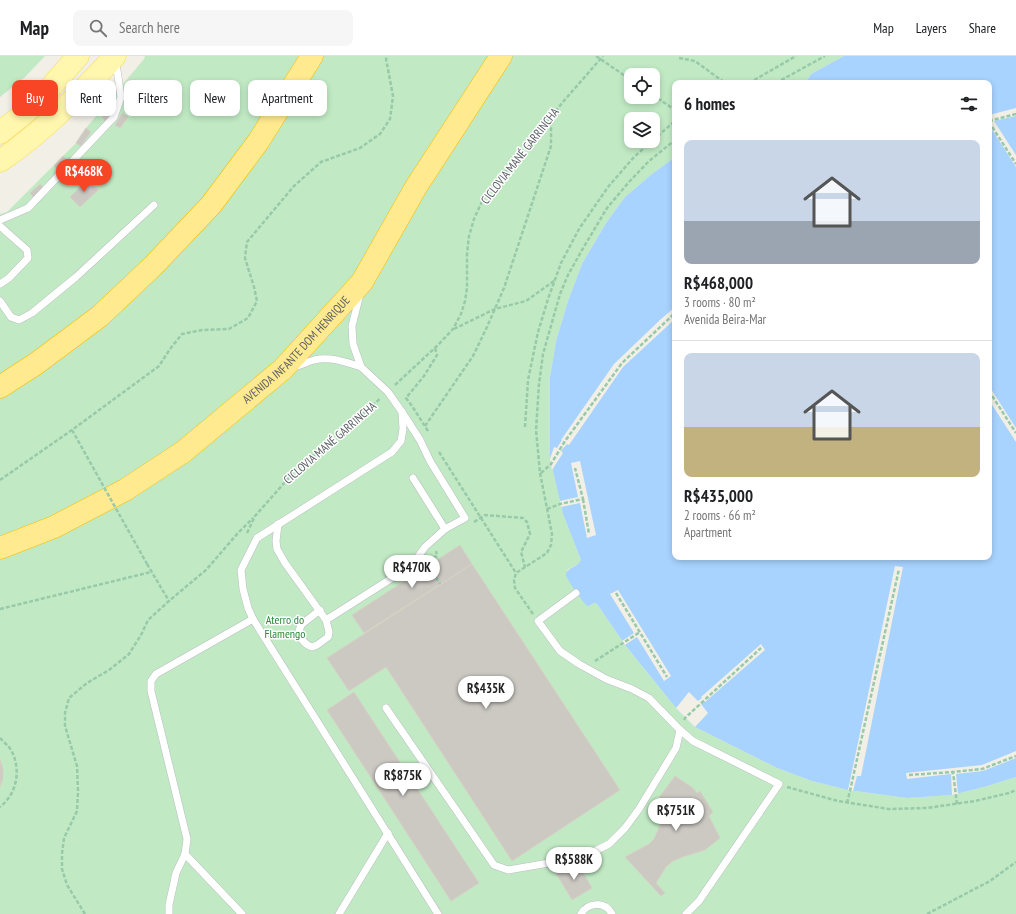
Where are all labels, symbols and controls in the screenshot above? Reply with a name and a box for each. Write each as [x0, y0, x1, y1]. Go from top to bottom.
search box [73, 10, 353, 46]
text: Map [20, 16, 49, 40]
icon: search [87, 17, 109, 39]
text: Search here [119, 18, 180, 37]
text: Map [873, 19, 894, 37]
text: Layers [916, 19, 947, 37]
text: Share [969, 19, 996, 37]
map controls [624, 68, 660, 148]
button: locate [624, 68, 660, 104]
chip: Buy [12, 80, 58, 116]
chip: Rent [66, 80, 116, 116]
chip: Filters [124, 80, 182, 116]
chip: New [190, 80, 240, 116]
chip: Apartment [248, 80, 327, 116]
text: 6 homes [684, 93, 735, 115]
icon: filters [958, 93, 980, 115]
street label: CICLOVIA MANÉ GARRINCHA [477, 104, 562, 207]
button: layers [624, 112, 660, 148]
pin: R$468K [51, 159, 117, 193]
text: R$468K [65, 163, 103, 180]
icon: home [796, 166, 868, 238]
text: R$468,000 [684, 272, 753, 294]
street label: AVENIDA INFANTE DOM HENRIQUE [239, 293, 353, 407]
text: 3 rooms · 80 m² [684, 294, 756, 311]
text: Avenida Beira-Mar [684, 311, 766, 328]
icon: home [796, 379, 868, 451]
street label: CICLOVIA MANÉ GARRINCHA [280, 398, 379, 487]
text: R$435,000 [684, 485, 753, 507]
text: 2 rooms · 66 m² [684, 507, 756, 524]
text: Apartment [684, 524, 732, 541]
pin: R$470K [379, 555, 445, 589]
text: R$470K [393, 559, 431, 576]
park label: Aterro do Flamengo [265, 612, 305, 641]
pin: R$435K [453, 676, 519, 710]
text: R$435K [467, 680, 505, 697]
pin: R$875K [370, 763, 436, 797]
text: R$875K [384, 767, 422, 784]
pin: R$751K [643, 798, 709, 832]
text: R$751K [657, 802, 695, 819]
pin: R$588K [541, 847, 607, 881]
text: R$588K [555, 851, 593, 868]

